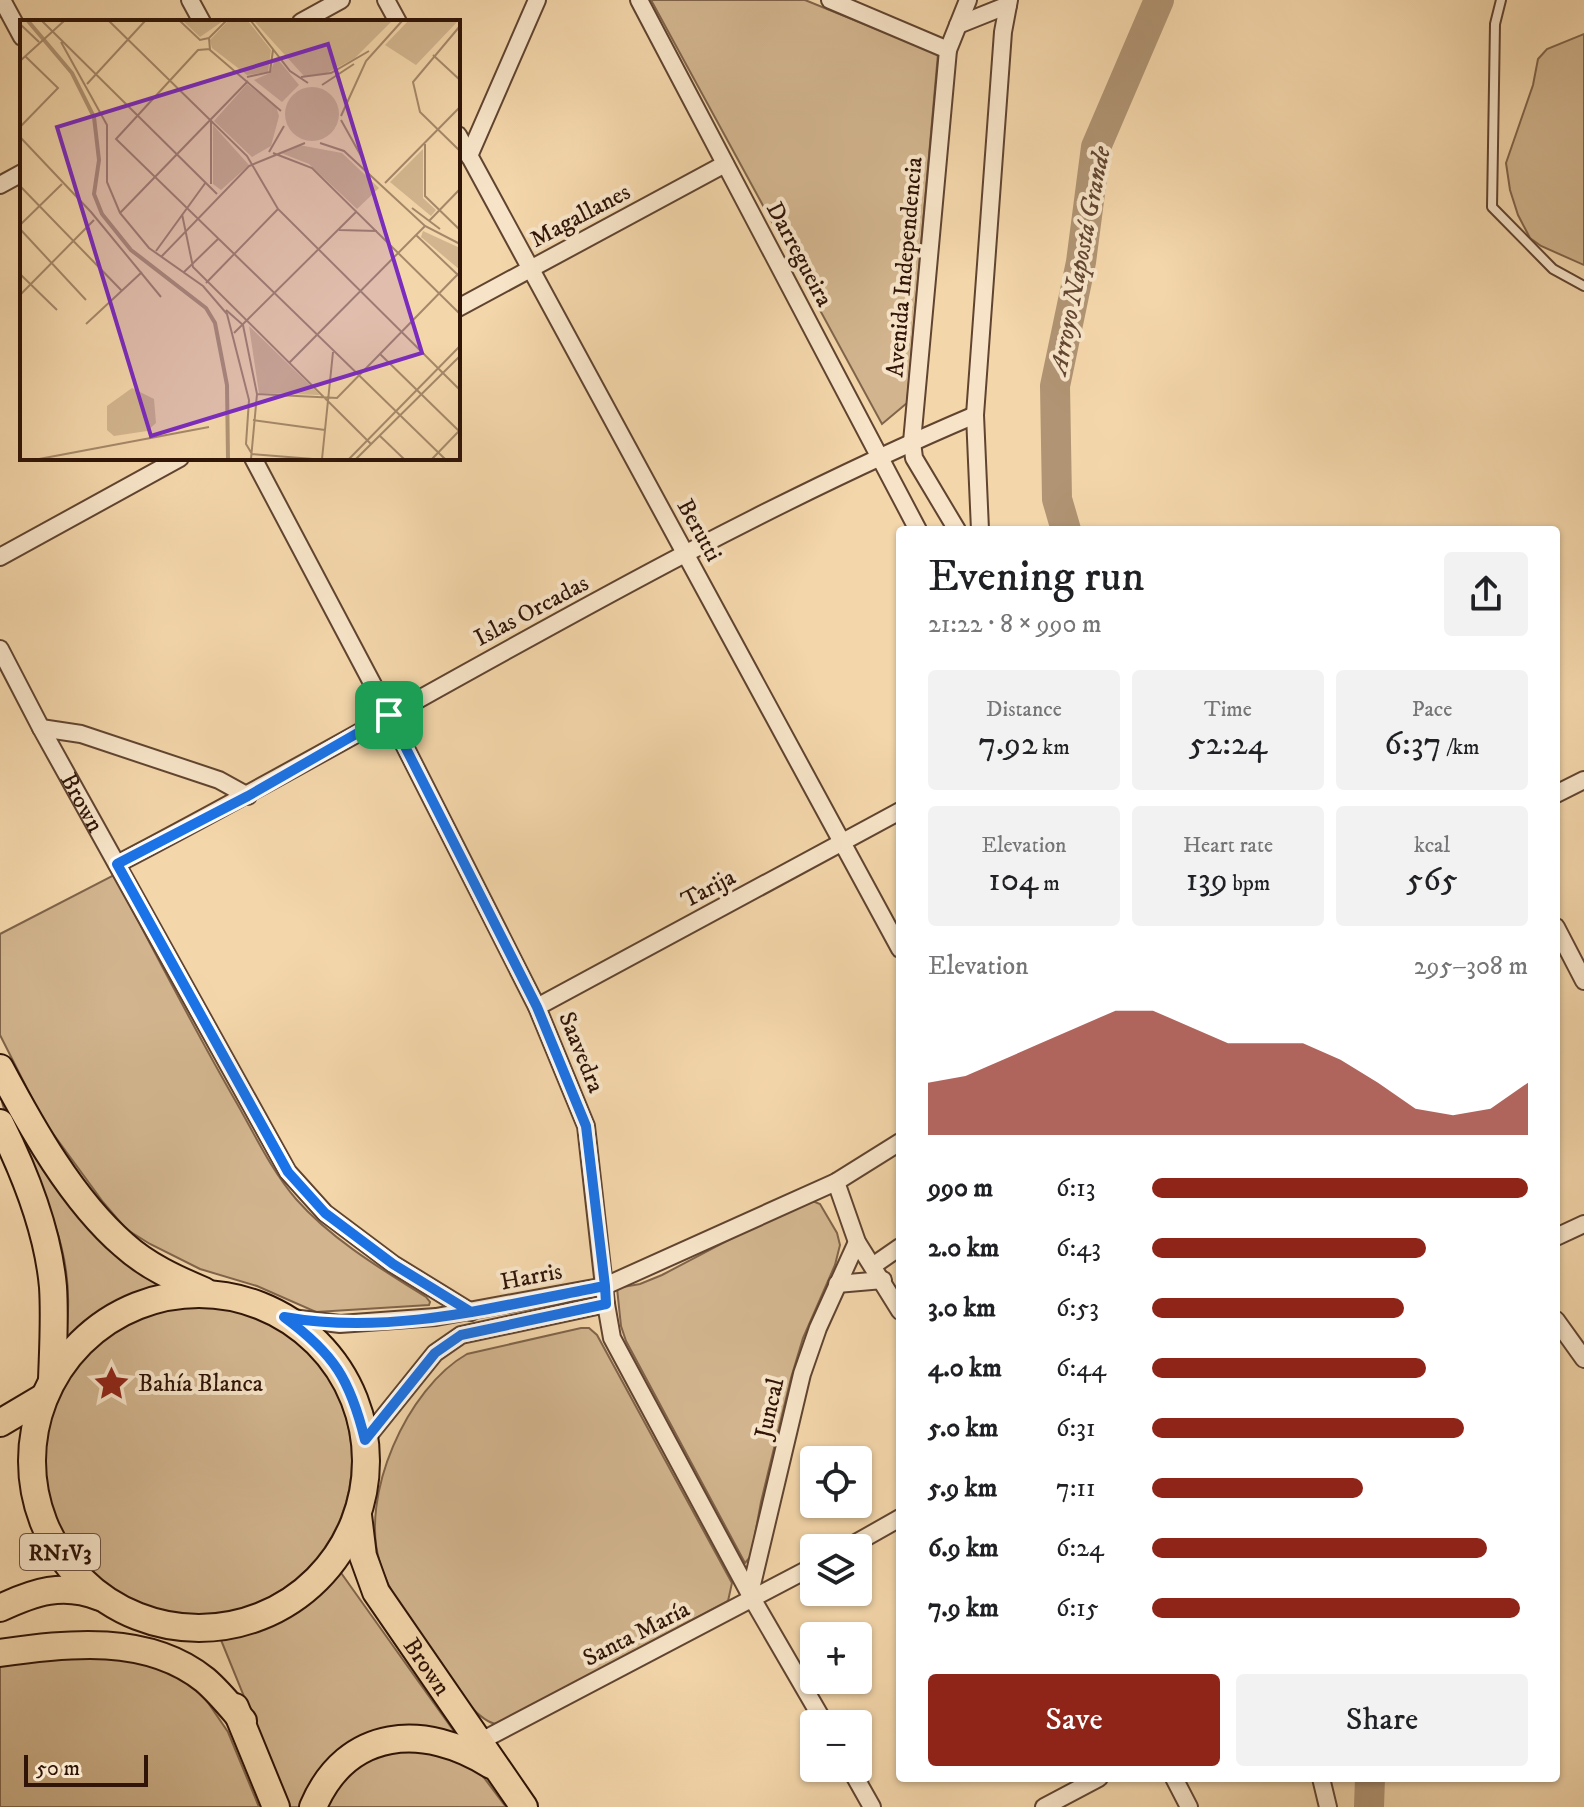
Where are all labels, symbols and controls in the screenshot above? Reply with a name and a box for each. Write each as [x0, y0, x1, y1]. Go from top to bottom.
inset map [20, 20, 460, 460]
water label: Arroyo Napostá Grande [1042, 143, 1119, 380]
street label: Avenida Independencia [880, 155, 930, 379]
street label: Magallanes [525, 177, 636, 255]
street label: Darregueira [759, 197, 840, 313]
street label: Berutti [670, 494, 729, 567]
text: Evening run [928, 550, 1145, 605]
button: share [1444, 552, 1528, 636]
street label: Islas Orcadas [469, 568, 594, 653]
text: 21:22 · 8 × 990 m [928, 608, 1102, 641]
pin [355, 681, 423, 749]
icon: arrive [367, 693, 411, 737]
text: Distance [986, 696, 1062, 723]
text: Time [1204, 696, 1252, 723]
text: Pace [1412, 696, 1452, 723]
text: 7.92 [978, 723, 1038, 765]
text: 52:24 [1189, 723, 1267, 765]
text: 6:37 [1384, 723, 1442, 765]
text: km [1038, 734, 1070, 761]
text: /km [1442, 734, 1480, 761]
street label: Brown [53, 768, 110, 838]
text: Elevation [981, 832, 1067, 859]
text: Heart rate [1183, 832, 1273, 859]
text: kcal [1414, 832, 1450, 859]
text: 104 [988, 859, 1038, 901]
text: 139 [1186, 859, 1228, 901]
text: 565 [1406, 859, 1458, 901]
street label: Tarija [676, 862, 742, 916]
text: m [1038, 870, 1060, 897]
text: bpm [1228, 870, 1270, 897]
text: Elevation [928, 950, 1029, 983]
text: 295–308 m [1414, 950, 1528, 983]
street label: Saavedra [551, 1008, 611, 1098]
text: 990 m [928, 1172, 993, 1205]
text: 6:13 [1056, 1172, 1096, 1205]
text: 2.0 km [928, 1232, 999, 1265]
text: 6:43 [1056, 1232, 1101, 1265]
street label: Harris [498, 1256, 565, 1298]
text: 3.0 km [928, 1292, 996, 1325]
text: 6:53 [1056, 1292, 1099, 1325]
text: 4.0 km [928, 1352, 1002, 1385]
text: 6:44 [1056, 1352, 1106, 1385]
place icon: Bahía Blanca [93, 1364, 131, 1402]
place label: Bahía Blanca [138, 1369, 264, 1399]
street label: Juncal [748, 1374, 792, 1443]
text: 5.0 km [928, 1412, 998, 1445]
text: 6:31 [1056, 1412, 1096, 1445]
map controls [800, 1446, 872, 1782]
button: locate [800, 1446, 872, 1518]
text: 5.9 km [928, 1472, 997, 1505]
text: 7:11 [1056, 1472, 1096, 1505]
text: 6.9 km [928, 1532, 999, 1565]
text: 6:24 [1056, 1532, 1104, 1565]
road number: RN1V3 [20, 1534, 100, 1570]
button: layers [800, 1534, 872, 1606]
text: 7.9 km [928, 1592, 999, 1625]
text: 6:15 [1056, 1592, 1099, 1625]
street label: Santa María [578, 1594, 696, 1674]
button: + [800, 1622, 872, 1694]
street label: Brown [396, 1632, 457, 1702]
button: Save [928, 1674, 1220, 1766]
button: Share [1236, 1674, 1528, 1766]
button: − [800, 1710, 872, 1782]
scale bar [24, 1751, 148, 1787]
text: 50 m [36, 1755, 80, 1782]

